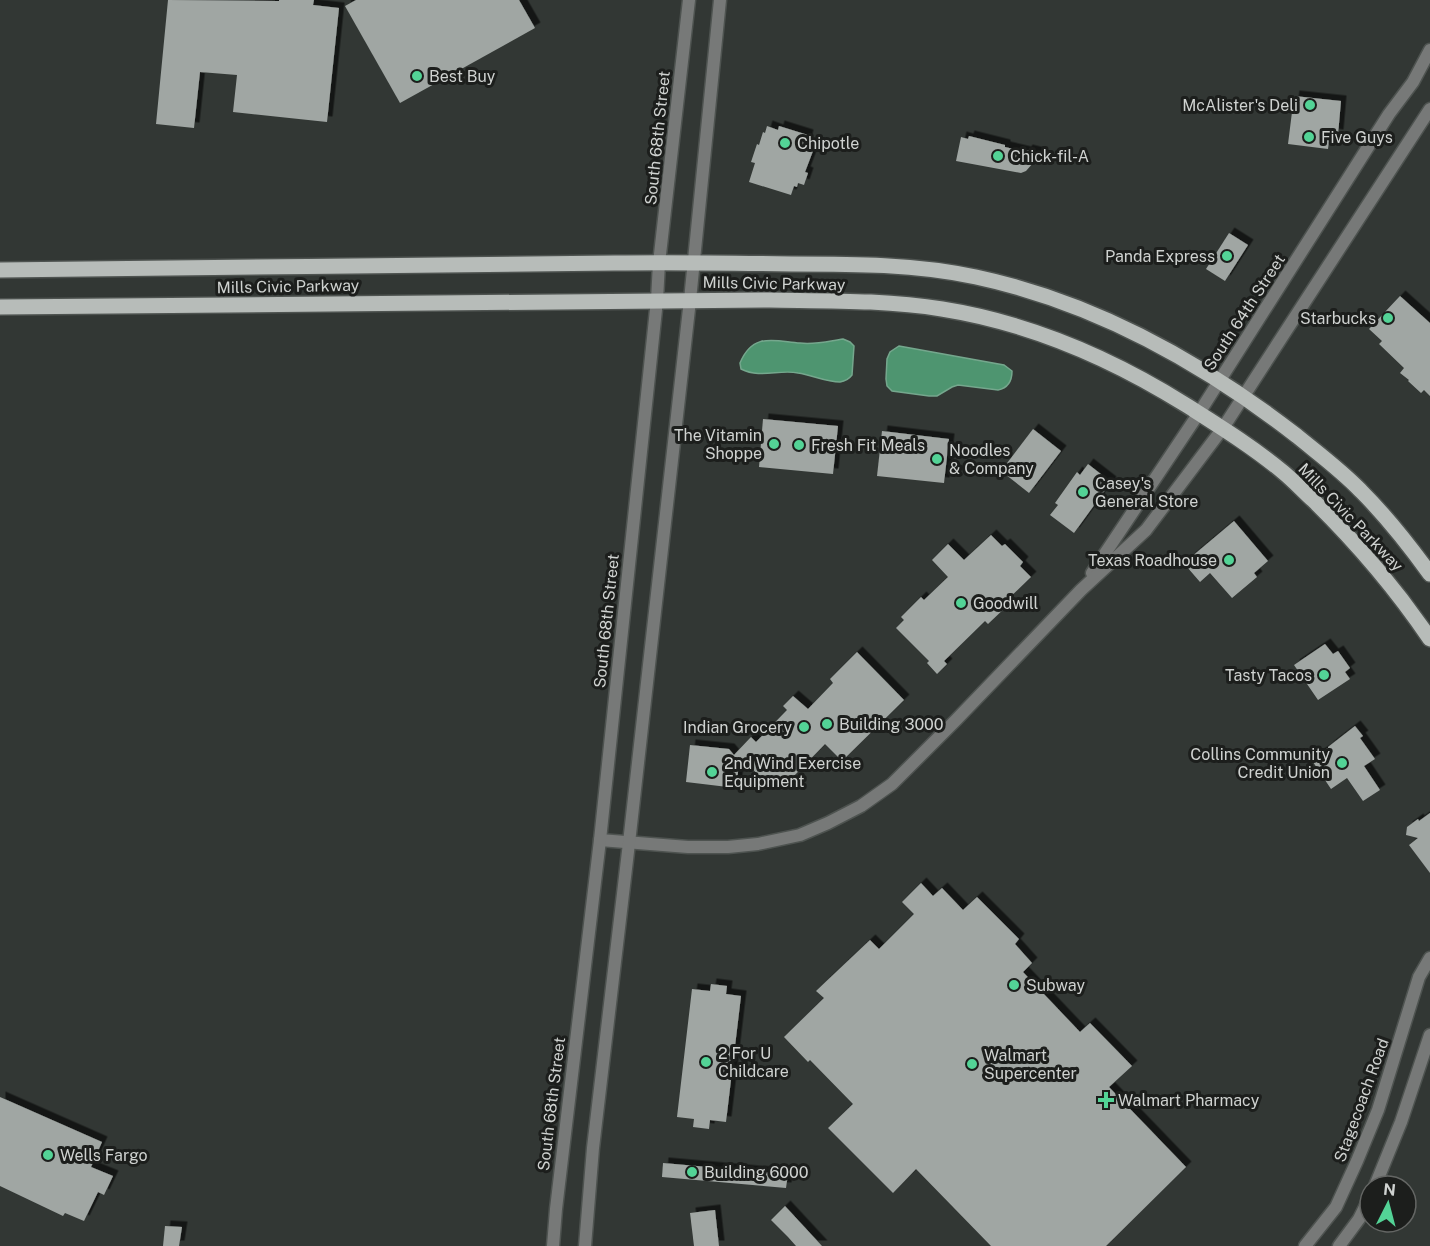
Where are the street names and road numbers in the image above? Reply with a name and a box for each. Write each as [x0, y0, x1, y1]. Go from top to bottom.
street label: South 68th Street [641, 70, 674, 206]
street label: South 64th Street [1200, 251, 1289, 374]
street label: Mills Civic Parkway [703, 273, 846, 294]
street label: Mills Civic Parkway [217, 276, 360, 297]
street label: Mills Civic Parkway [1294, 459, 1407, 576]
street label: South 68th Street [590, 553, 623, 689]
street label: South 68th Street [534, 1036, 569, 1172]
street label: Stagecoach Road [1330, 1036, 1393, 1165]

